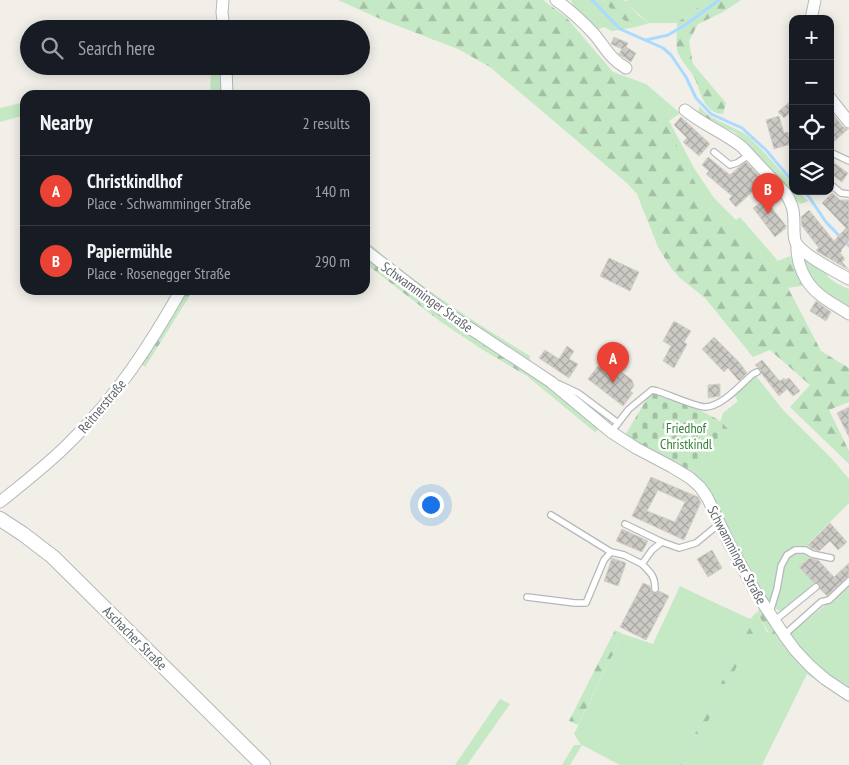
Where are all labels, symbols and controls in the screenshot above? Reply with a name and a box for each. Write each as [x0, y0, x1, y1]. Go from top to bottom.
map controls [789, 15, 834, 195]
button: + [789, 15, 834, 60]
search box [20, 20, 370, 75]
icon: search [38, 34, 66, 62]
text: Search here [78, 36, 155, 60]
button: − [789, 60, 834, 105]
button: locate [789, 105, 834, 150]
text: Nearby [40, 109, 93, 136]
text: 2 results [303, 113, 350, 133]
button: layers [789, 150, 834, 195]
text: Christkindlhof [87, 169, 182, 193]
pin: B [752, 173, 784, 214]
text: A [52, 181, 60, 201]
text: 140 m [315, 181, 350, 201]
text: Place · Schwamminger Straße [87, 193, 251, 213]
text: Papiermühle [87, 239, 172, 263]
text: B [52, 251, 60, 271]
text: 290 m [315, 251, 350, 271]
street label: Schwamminger Straße [378, 258, 477, 336]
text: Place · Rosenegger Straße [87, 263, 231, 283]
pin: A [597, 342, 629, 383]
street label: Reitnerstraße [74, 375, 130, 437]
park label: Friedhof Christkindl [660, 419, 713, 453]
your location [418, 492, 444, 518]
street label: Schwamminger Straße [703, 503, 771, 608]
street label: Aschacher Straße [99, 602, 171, 674]

